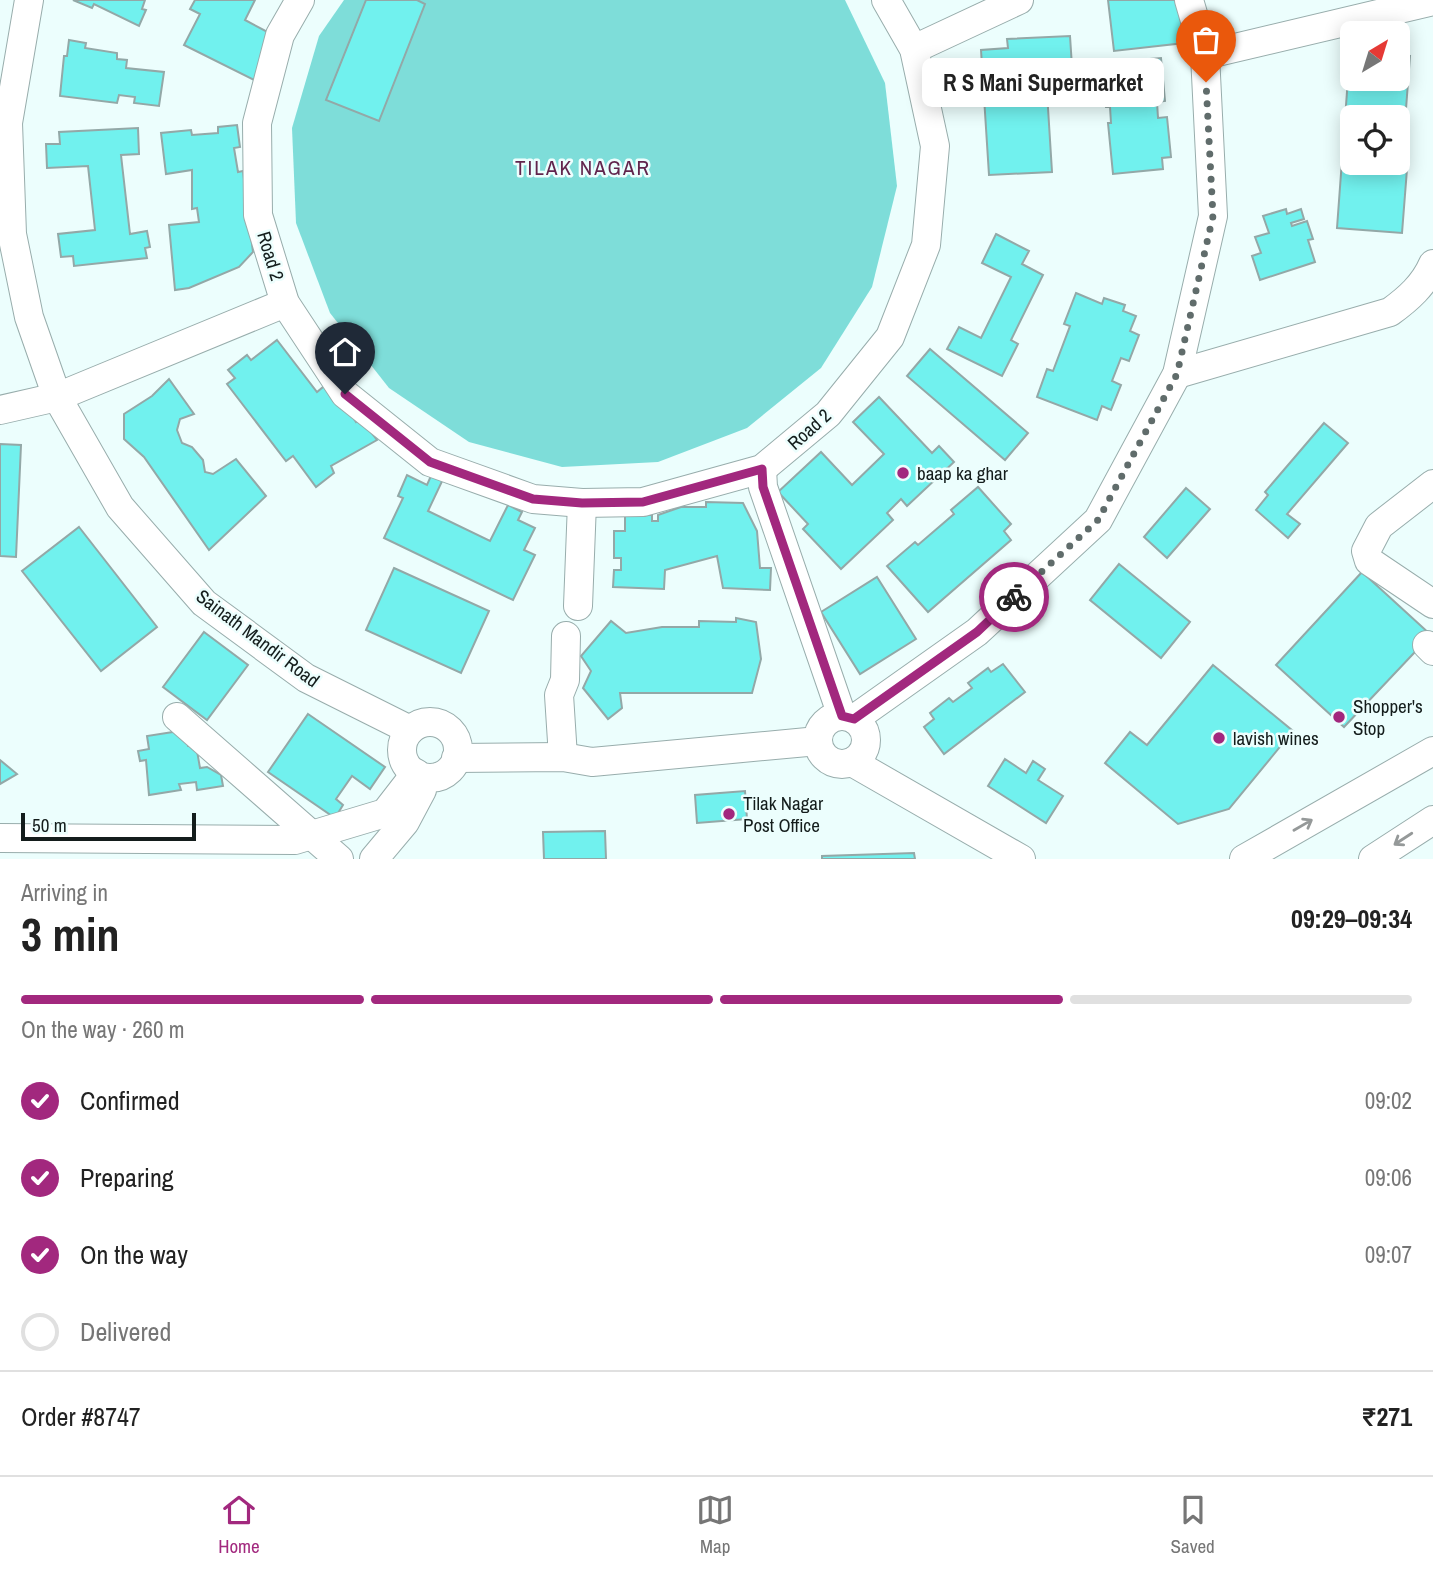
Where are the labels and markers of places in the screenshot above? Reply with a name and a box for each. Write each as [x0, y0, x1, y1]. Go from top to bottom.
pin [1176, 10, 1236, 82]
callout: R S Mani Supermarket [922, 57, 1164, 106]
pin [315, 322, 375, 394]
place label: baap ka ghar [917, 460, 1009, 486]
marker: baap ka ghar [895, 465, 911, 481]
place label: Shopper's Stop [1353, 693, 1423, 741]
marker: Shopper's Stop [1331, 709, 1347, 725]
place label: lavish wines [1233, 725, 1319, 751]
marker: lavish wines [1211, 730, 1227, 746]
place label: Tilak Nagar Post Office [743, 790, 824, 838]
marker: Tilak Nagar Post Office [721, 806, 737, 822]

